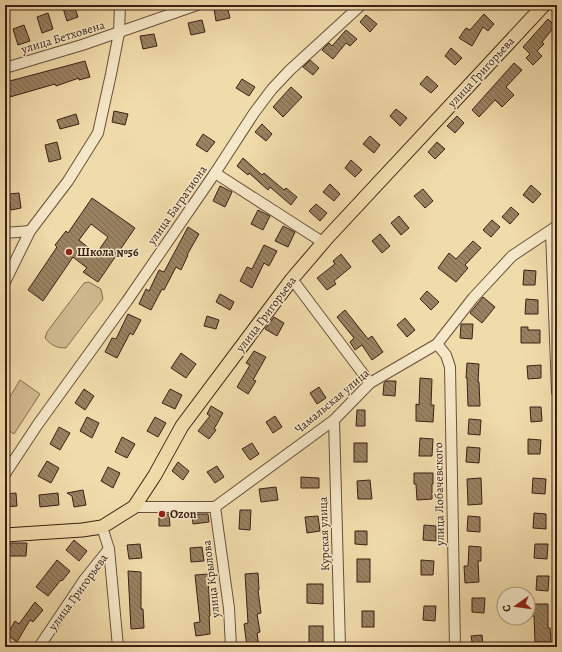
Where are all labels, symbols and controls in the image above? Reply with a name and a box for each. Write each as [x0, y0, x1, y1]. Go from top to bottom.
street label: улица Бетховена [18, 17, 107, 58]
street label: улица Григорьева [443, 33, 518, 112]
street label: улица Багратиона [143, 162, 211, 249]
place label: Школа №56 [77, 244, 139, 260]
marker: Школа №56 [64, 247, 74, 257]
street label: улица Григорьева [232, 272, 300, 356]
street label: Чамальская улица [291, 365, 373, 437]
street label: улица Лобачевского [430, 442, 448, 547]
street label: Курская улица [315, 496, 333, 572]
place label: Ozon [170, 506, 197, 522]
marker: Ozon [157, 509, 167, 519]
street label: улица Крылова [198, 539, 224, 620]
street label: улица Григорьева [44, 550, 112, 634]
north arrow [496, 586, 536, 626]
text: С [499, 603, 515, 613]

